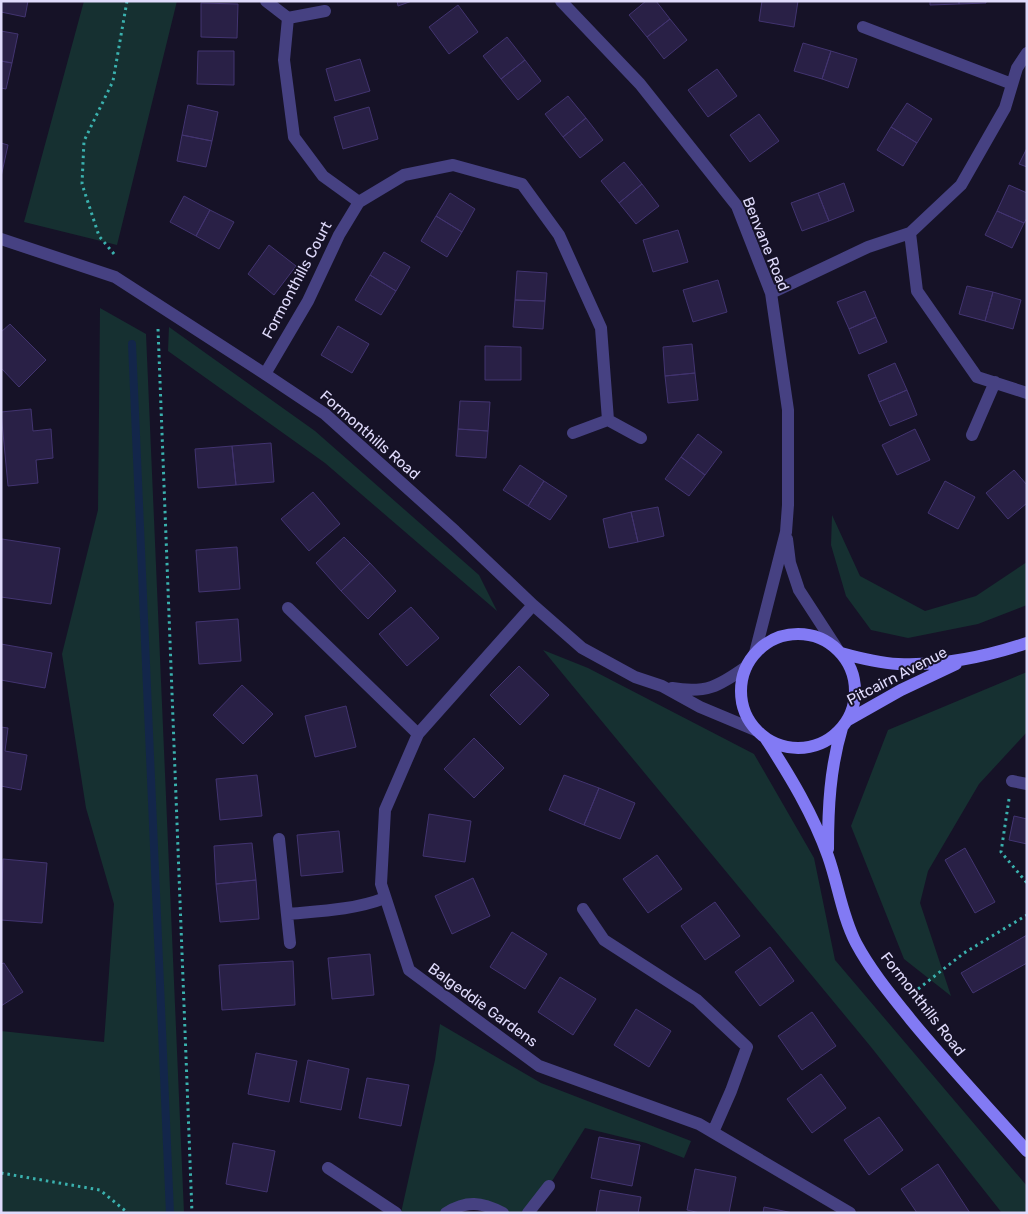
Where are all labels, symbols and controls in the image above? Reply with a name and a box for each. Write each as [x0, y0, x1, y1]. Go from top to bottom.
street label: Benvane Road [739, 194, 793, 294]
street label: Formonthills Court [258, 218, 336, 342]
street label: Formonthills Road [316, 387, 424, 483]
street label: Pitcairn Avenue [844, 643, 950, 709]
street label: Formonthills Road [877, 949, 969, 1059]
street label: Balgeddie Gardens [425, 959, 542, 1051]

